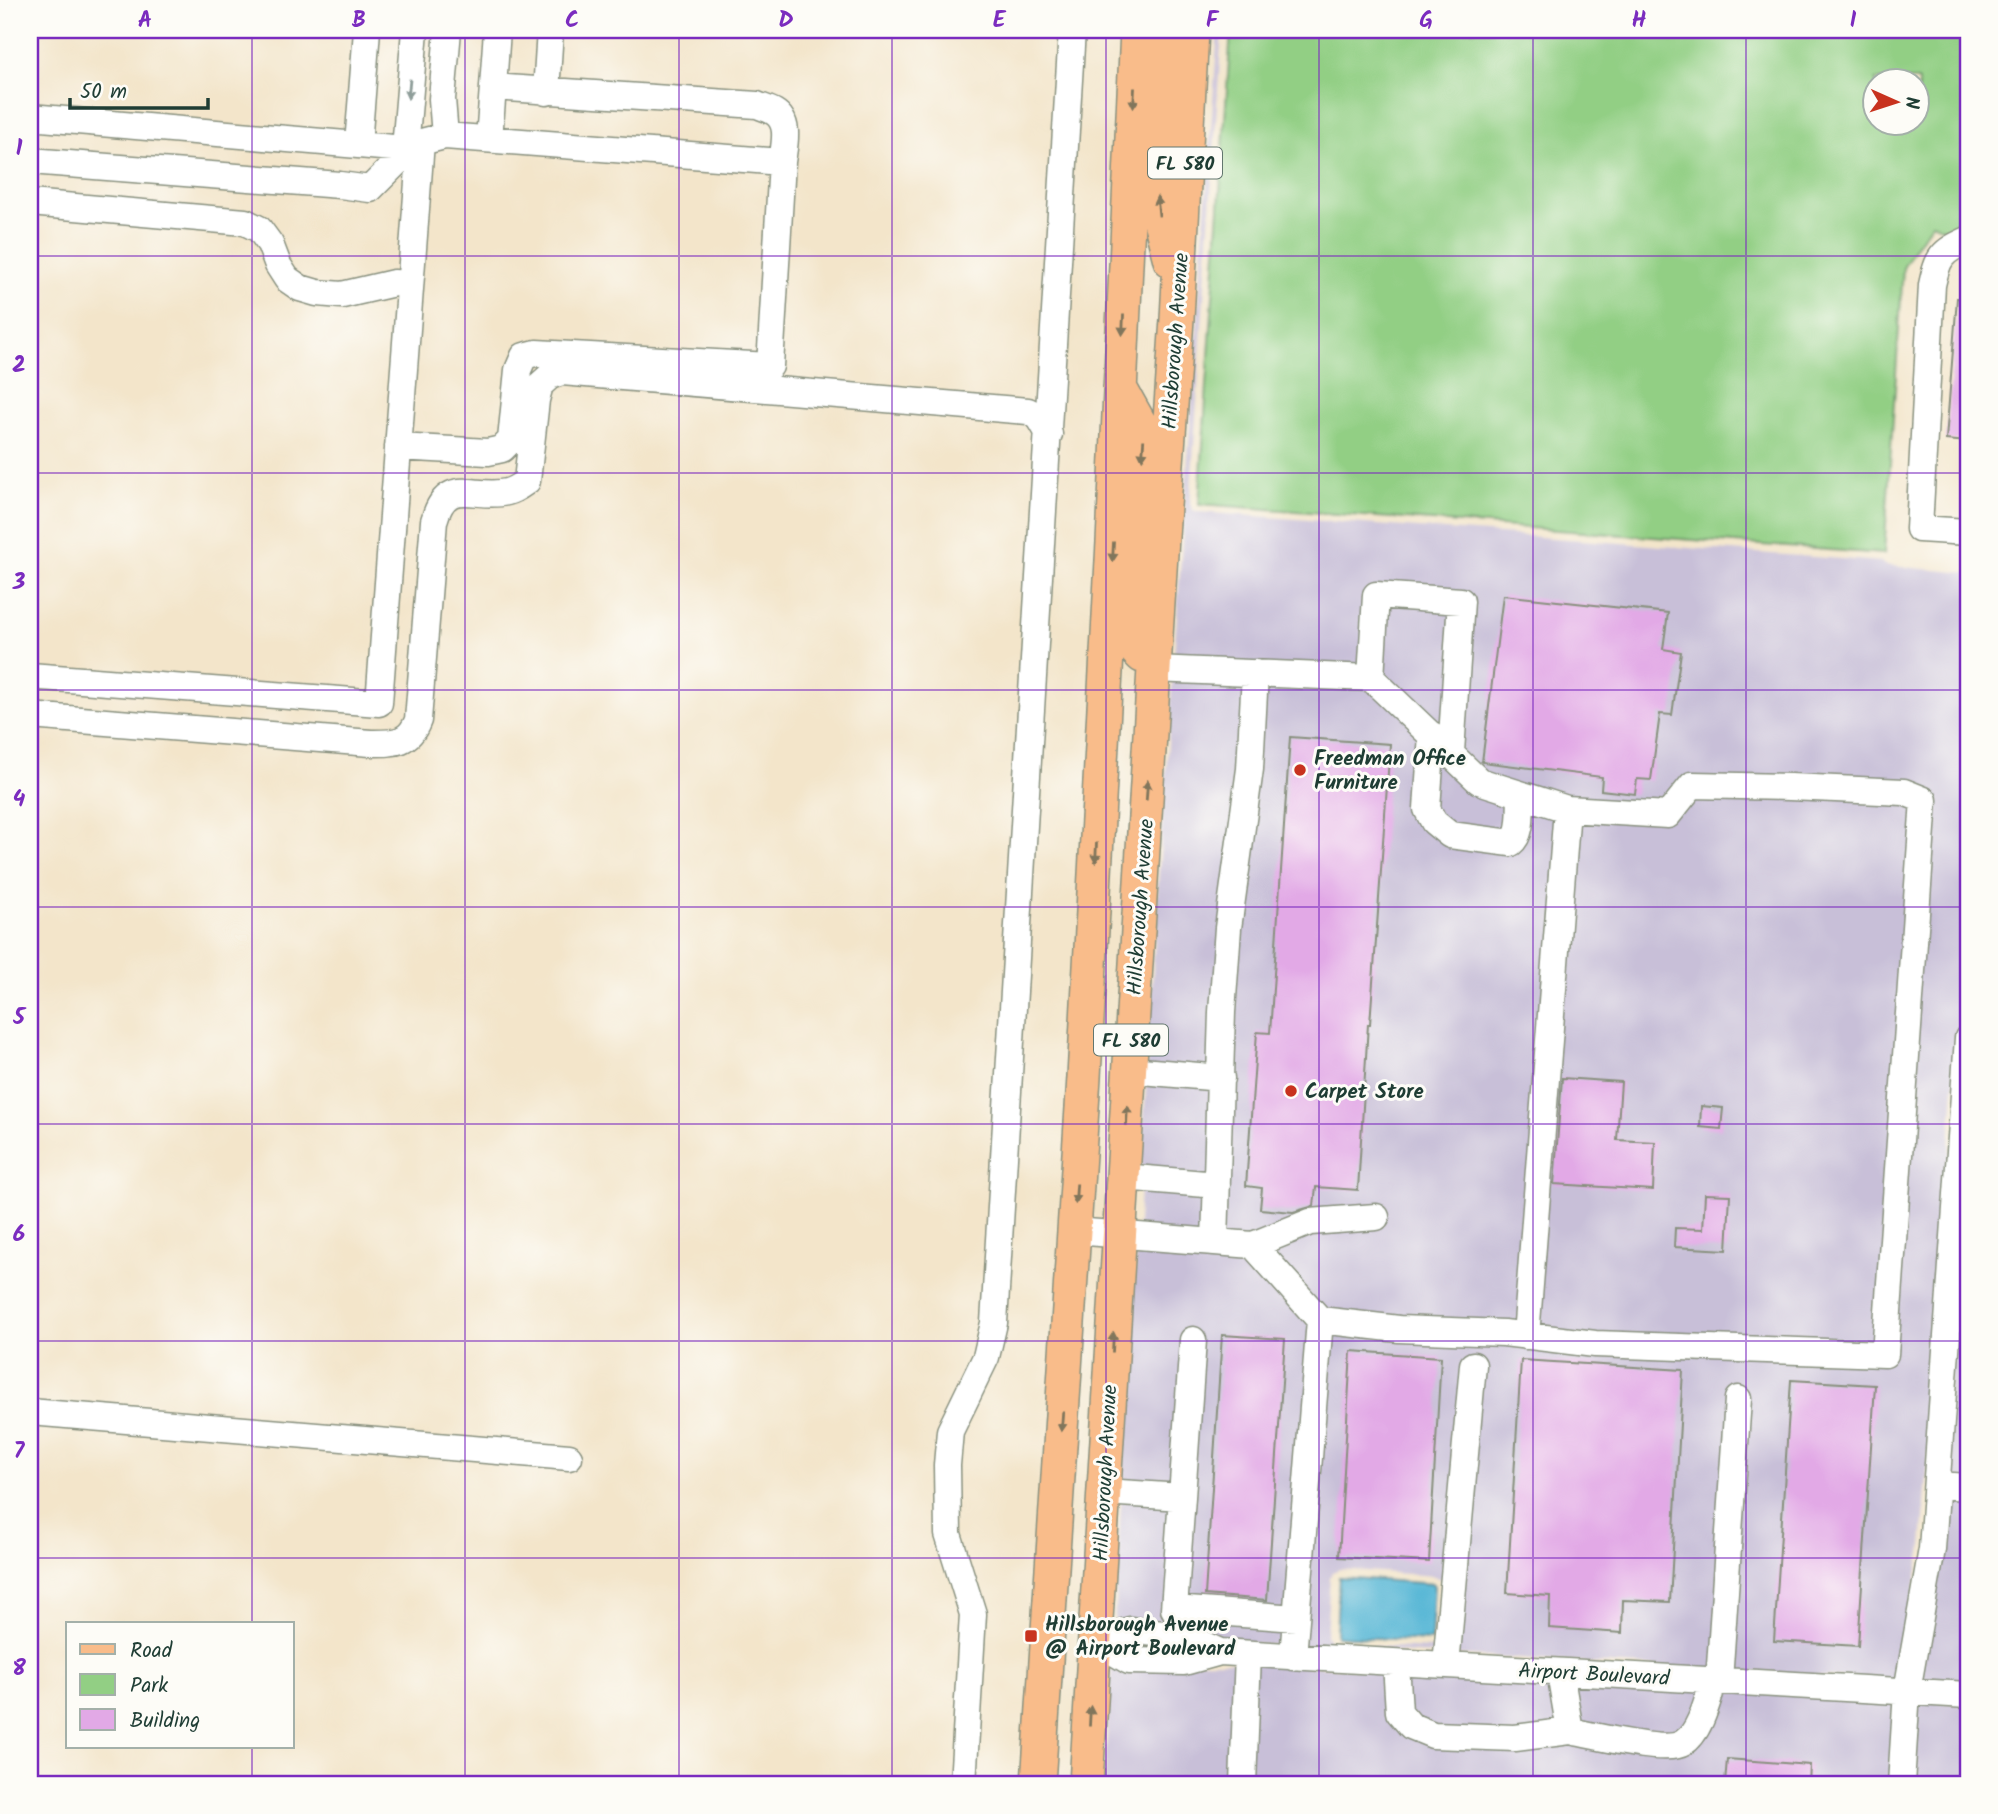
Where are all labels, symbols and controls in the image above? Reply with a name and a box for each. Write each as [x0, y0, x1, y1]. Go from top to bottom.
text: A [138, 3, 152, 39]
text: B [352, 3, 366, 39]
text: C [565, 3, 579, 39]
text: D [778, 3, 794, 39]
text: E [993, 3, 1007, 39]
text: F [1206, 3, 1220, 39]
text: G [1419, 3, 1433, 39]
text: H [1632, 3, 1647, 39]
text: I [1849, 3, 1857, 39]
scale bar [70, 66, 208, 110]
north arrow [1862, 66, 1932, 136]
text: 50 m [80, 76, 127, 109]
one-way arrow [403, 79, 414, 101]
one-way arrow [1128, 87, 1139, 109]
text: N [1896, 96, 1926, 110]
text: 1 [16, 131, 23, 167]
road number: FL 580 [1148, 148, 1222, 178]
one-way arrow [1152, 195, 1163, 217]
street label: Hillsborough Avenue [1154, 251, 1199, 430]
one-way arrow [1118, 314, 1129, 336]
text: 2 [12, 348, 26, 384]
one-way arrow [1137, 439, 1148, 461]
one-way arrow [1107, 542, 1118, 564]
text: 3 [12, 565, 26, 601]
place label: Freedman Office Furniture [1314, 743, 1466, 800]
marker: Freedman Office Furniture [1292, 762, 1308, 778]
one-way arrow [1142, 779, 1153, 801]
text: 4 [13, 782, 26, 818]
street label: Hillsborough Avenue [1119, 817, 1164, 996]
one-way arrow [1091, 842, 1102, 864]
text: 5 [12, 1000, 27, 1036]
road number: FL 580 [1094, 1024, 1168, 1056]
place label: Carpet Store [1305, 1076, 1424, 1109]
marker: Carpet Store [1283, 1083, 1299, 1099]
one-way arrow [1122, 1104, 1133, 1126]
one-way arrow [1071, 1183, 1082, 1205]
text: 6 [13, 1217, 25, 1253]
one-way arrow [1108, 1331, 1119, 1353]
street label: Hillsborough Avenue [1085, 1383, 1128, 1562]
one-way arrow [1056, 1411, 1067, 1433]
text: 7 [14, 1434, 26, 1470]
place label: Hillsborough Avenue @ Airport Boulevard [1045, 1609, 1236, 1666]
legend [66, 1622, 294, 1748]
marker: Hillsborough Avenue @ Airport Boulevard [1023, 1628, 1039, 1644]
text: Road [130, 1635, 173, 1668]
text: 8 [12, 1651, 26, 1687]
street label: Airport Boulevard [1517, 1655, 1671, 1696]
text: Park [130, 1670, 168, 1703]
text: Building [130, 1705, 200, 1738]
one-way arrow [1085, 1705, 1096, 1727]

